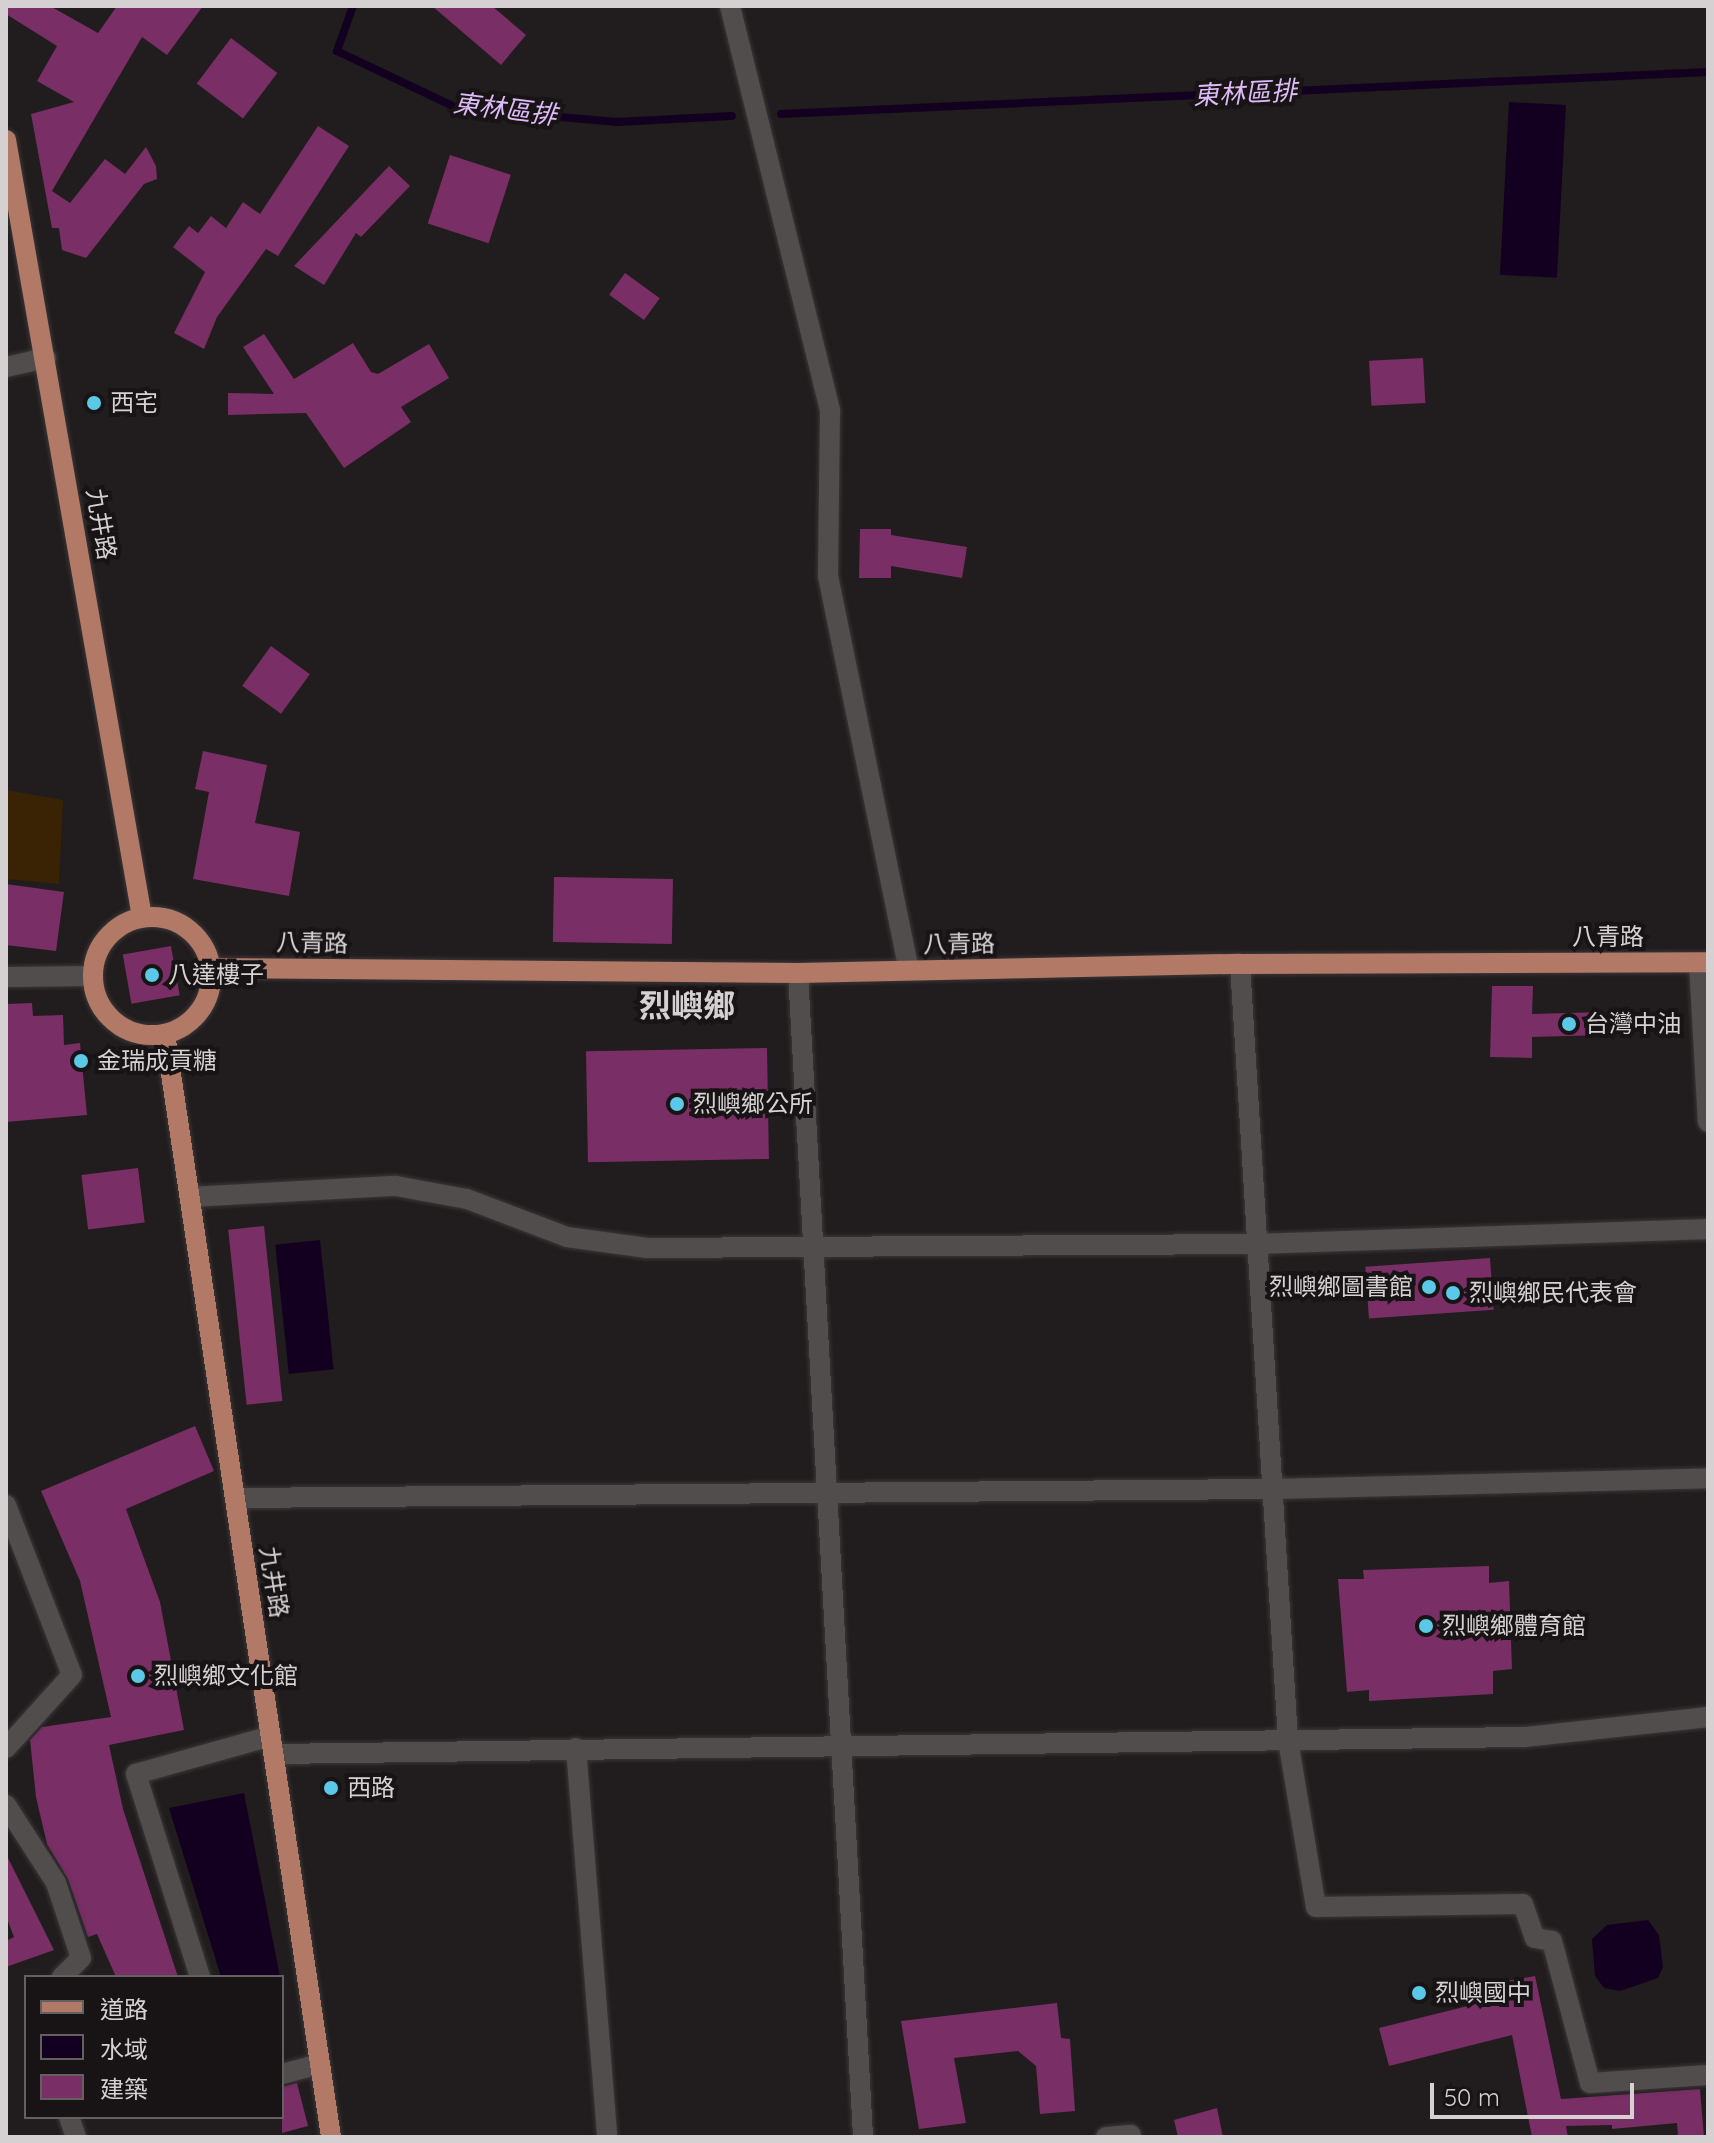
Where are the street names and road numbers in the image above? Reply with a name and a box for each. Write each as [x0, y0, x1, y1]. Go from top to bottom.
street label: 九井路 [81, 486, 121, 562]
street label: 八青路 [1572, 923, 1644, 951]
street label: 八青路 [276, 928, 348, 958]
street label: 八青路 [923, 929, 995, 959]
street label: 九井路 [254, 1544, 294, 1620]

